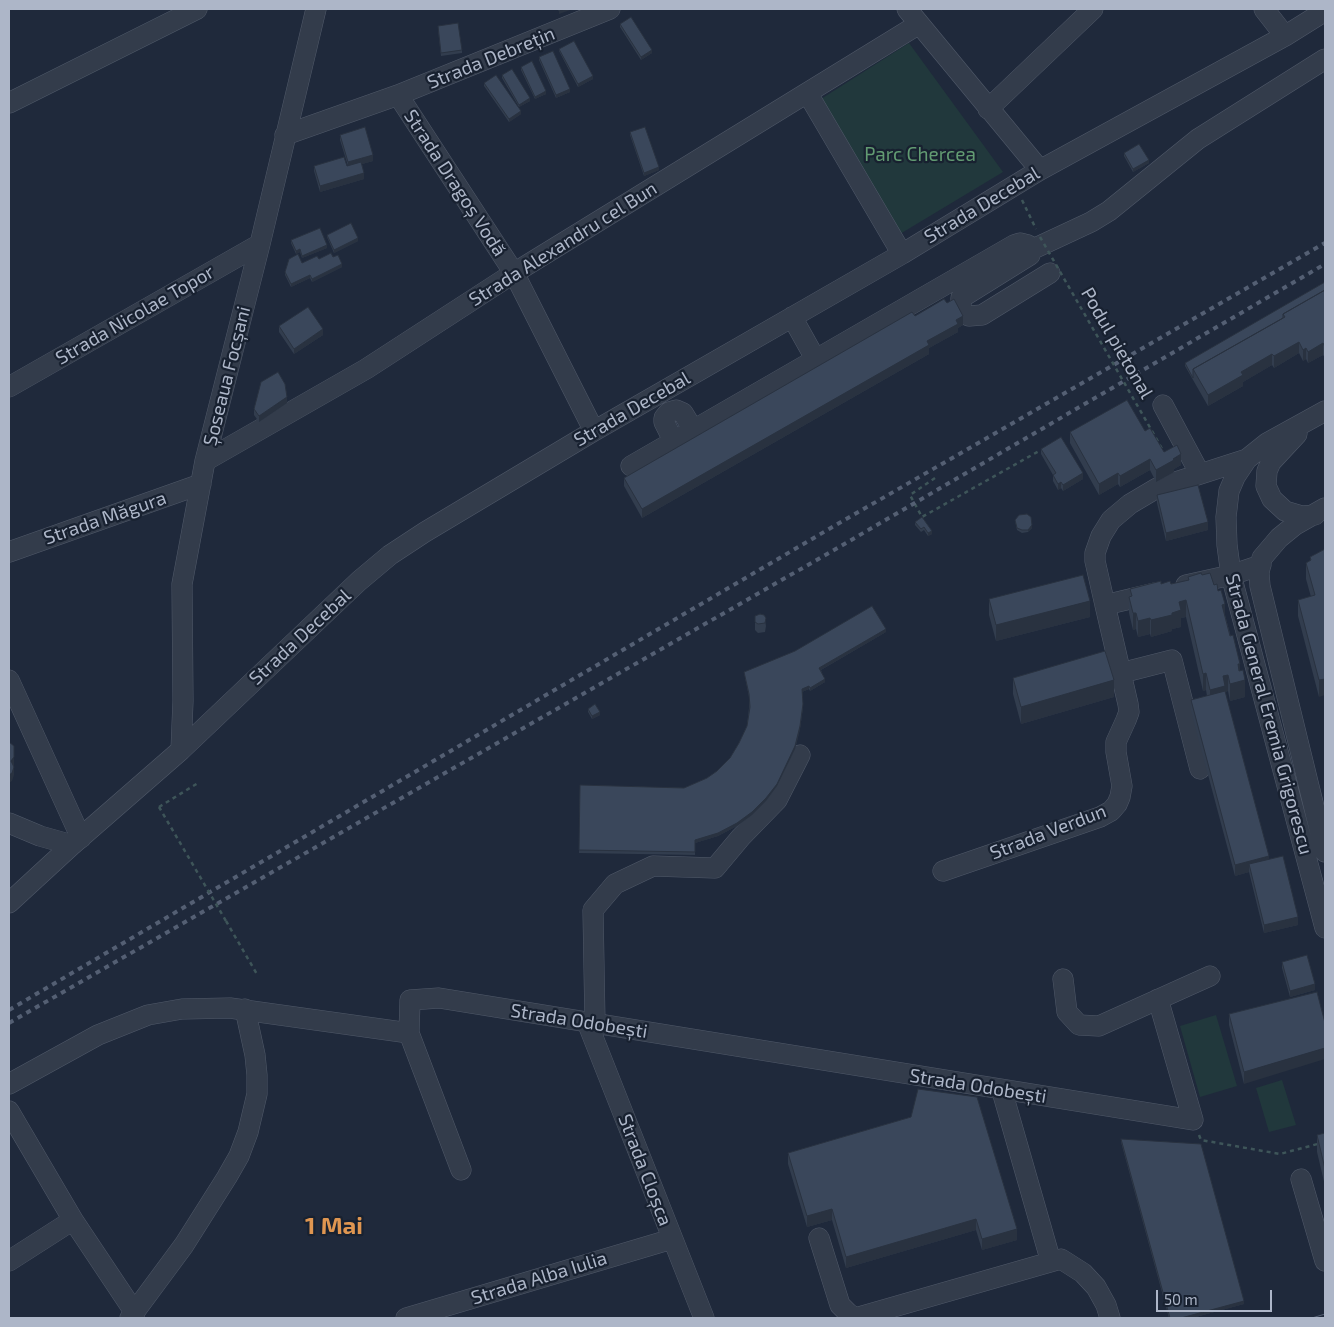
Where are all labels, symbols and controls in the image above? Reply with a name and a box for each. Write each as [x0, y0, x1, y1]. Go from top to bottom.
street label: Strada Debrețin [424, 22, 558, 94]
street label: Strada Dragoș Vodă [399, 105, 511, 261]
park label: Parc Chercea [864, 144, 976, 166]
street label: Strada Decebal [920, 162, 1044, 248]
street label: Strada Alexandru cel Bun [465, 177, 661, 311]
street label: Strada Nicolae Topor [52, 260, 218, 370]
street label: Podul pietonal [1076, 283, 1158, 403]
street label: Șoseaua Focșani [199, 304, 255, 448]
street label: Strada Decebal [570, 367, 694, 451]
street label: Strada Măgura [41, 486, 169, 550]
street label: Strada General Eremia Grigorescu [1220, 571, 1318, 857]
street label: Strada Decebal [245, 584, 355, 690]
street label: Strada Verdun [987, 799, 1109, 865]
street label: Strada Odobești [509, 999, 649, 1043]
street label: Strada Odobești [908, 1064, 1048, 1108]
street label: Strada Cloșca [613, 1111, 677, 1229]
district label: 1 Mai [305, 1212, 363, 1240]
street label: Strada Alba Iulia [468, 1246, 610, 1310]
scale bar [1159, 1280, 1275, 1312]
text: 50 m [1164, 1290, 1198, 1308]

